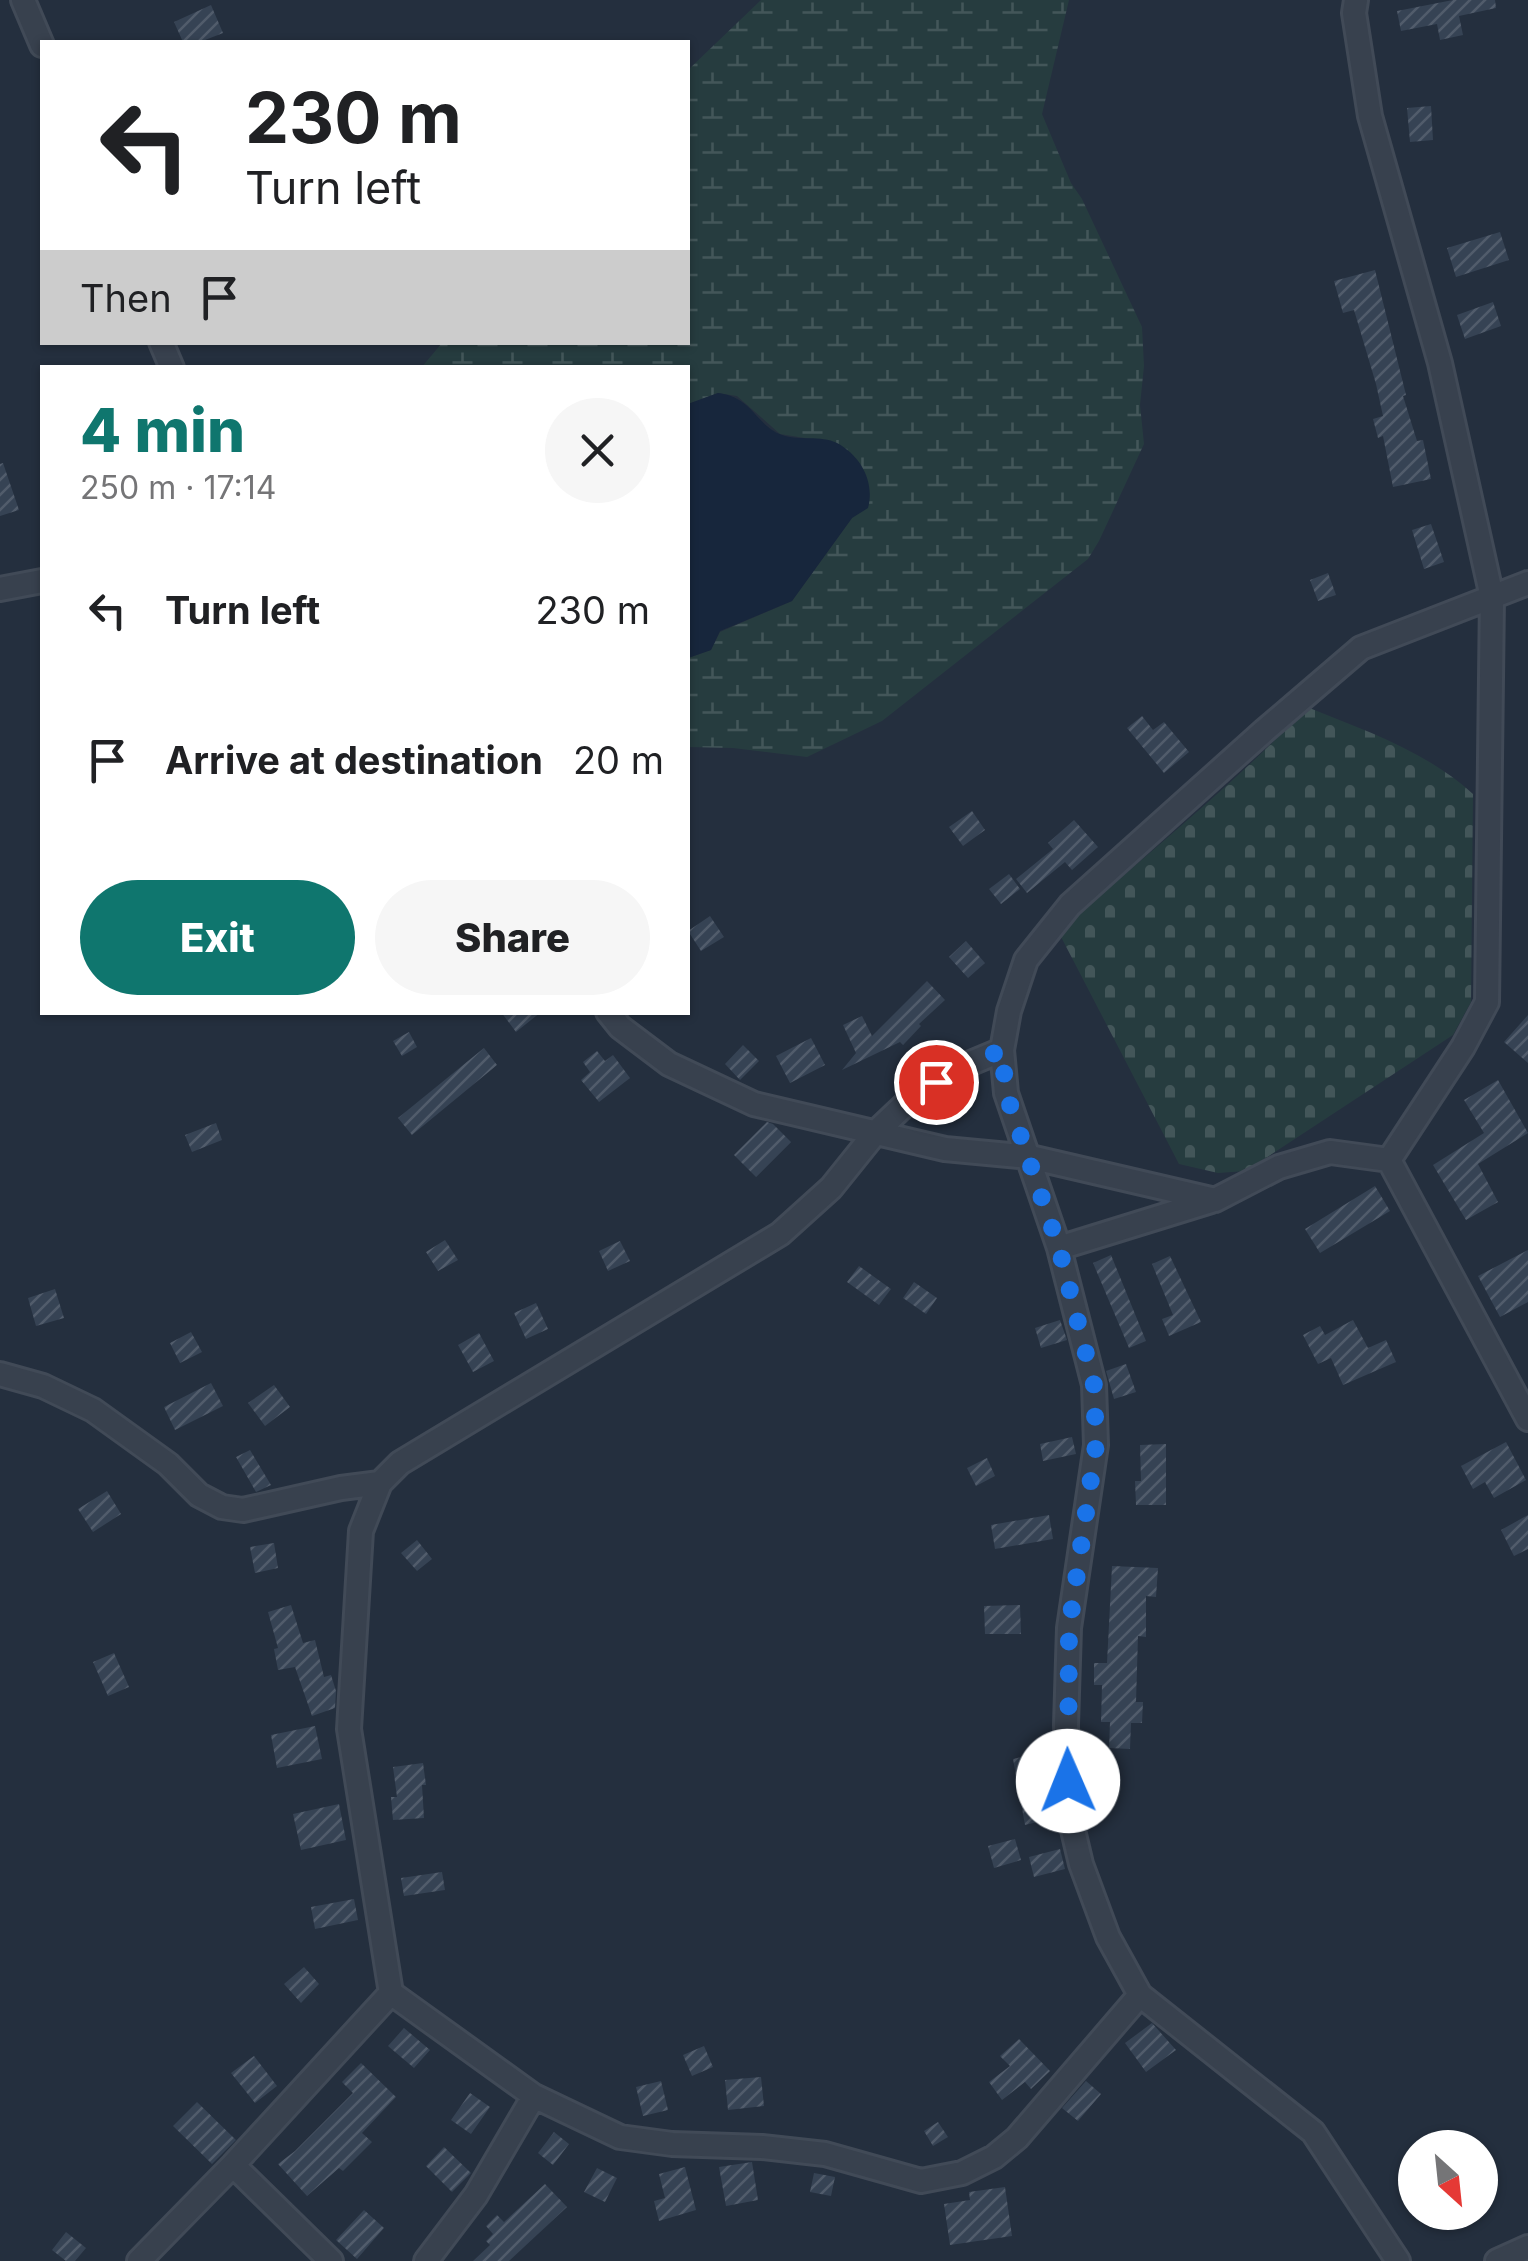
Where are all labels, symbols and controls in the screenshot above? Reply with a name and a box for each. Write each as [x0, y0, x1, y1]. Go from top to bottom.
text: 230 m [245, 75, 462, 160]
icon: left [80, 80, 210, 210]
text: Turn left [245, 160, 421, 215]
icon: arrive [192, 270, 247, 325]
text: Then [80, 275, 172, 321]
text: 4 min [80, 394, 245, 466]
button: close [545, 398, 650, 503]
text: 250 m · 17:14 [80, 468, 276, 507]
icon: left [80, 583, 135, 638]
text: Turn left [165, 587, 320, 633]
text: 230 m [535, 587, 650, 633]
icon: arrive [80, 733, 135, 788]
text: Arrive at destination [165, 737, 543, 783]
text: 20 m [573, 737, 664, 783]
button: Exit [80, 880, 355, 995]
button: Share [375, 880, 650, 995]
pin [894, 1040, 979, 1125]
icon: arrive [909, 1055, 964, 1110]
position arrow [1016, 1729, 1120, 1833]
north arrow [1398, 2130, 1498, 2230]
map controls [1398, 2130, 1498, 2230]

